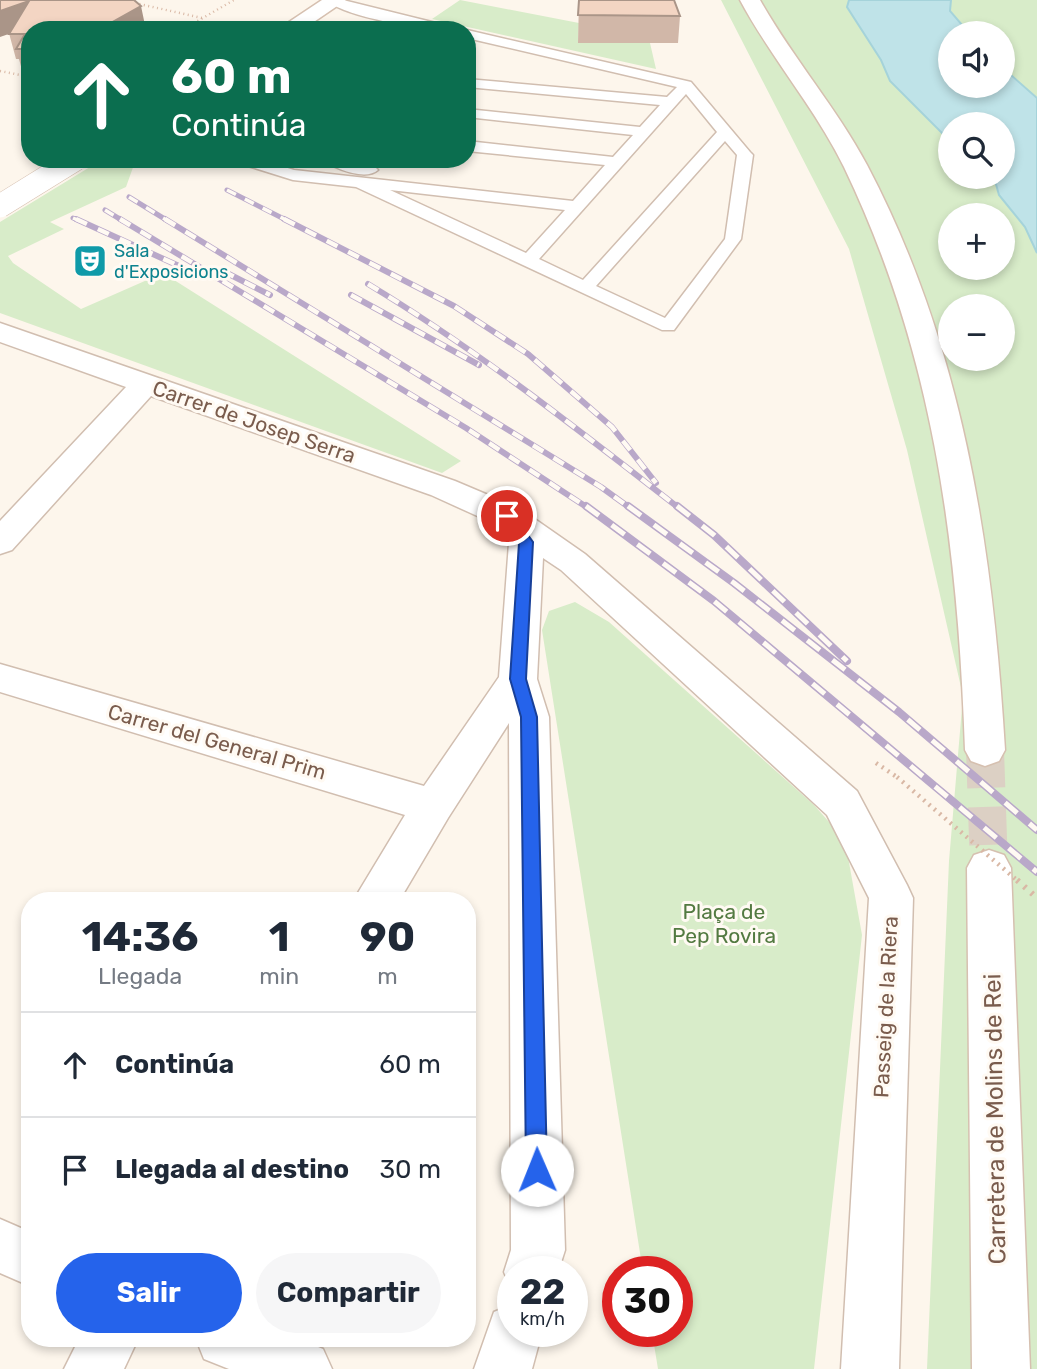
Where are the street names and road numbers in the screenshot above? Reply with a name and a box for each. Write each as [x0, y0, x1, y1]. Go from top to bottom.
street label: Carrer de Josep Serra [149, 375, 359, 468]
street label: Carrer del General Prim [105, 698, 329, 785]
street label: Passeig de la Riera [868, 915, 903, 1099]
street label: Carretera de Molins de Rei [978, 973, 1012, 1265]

